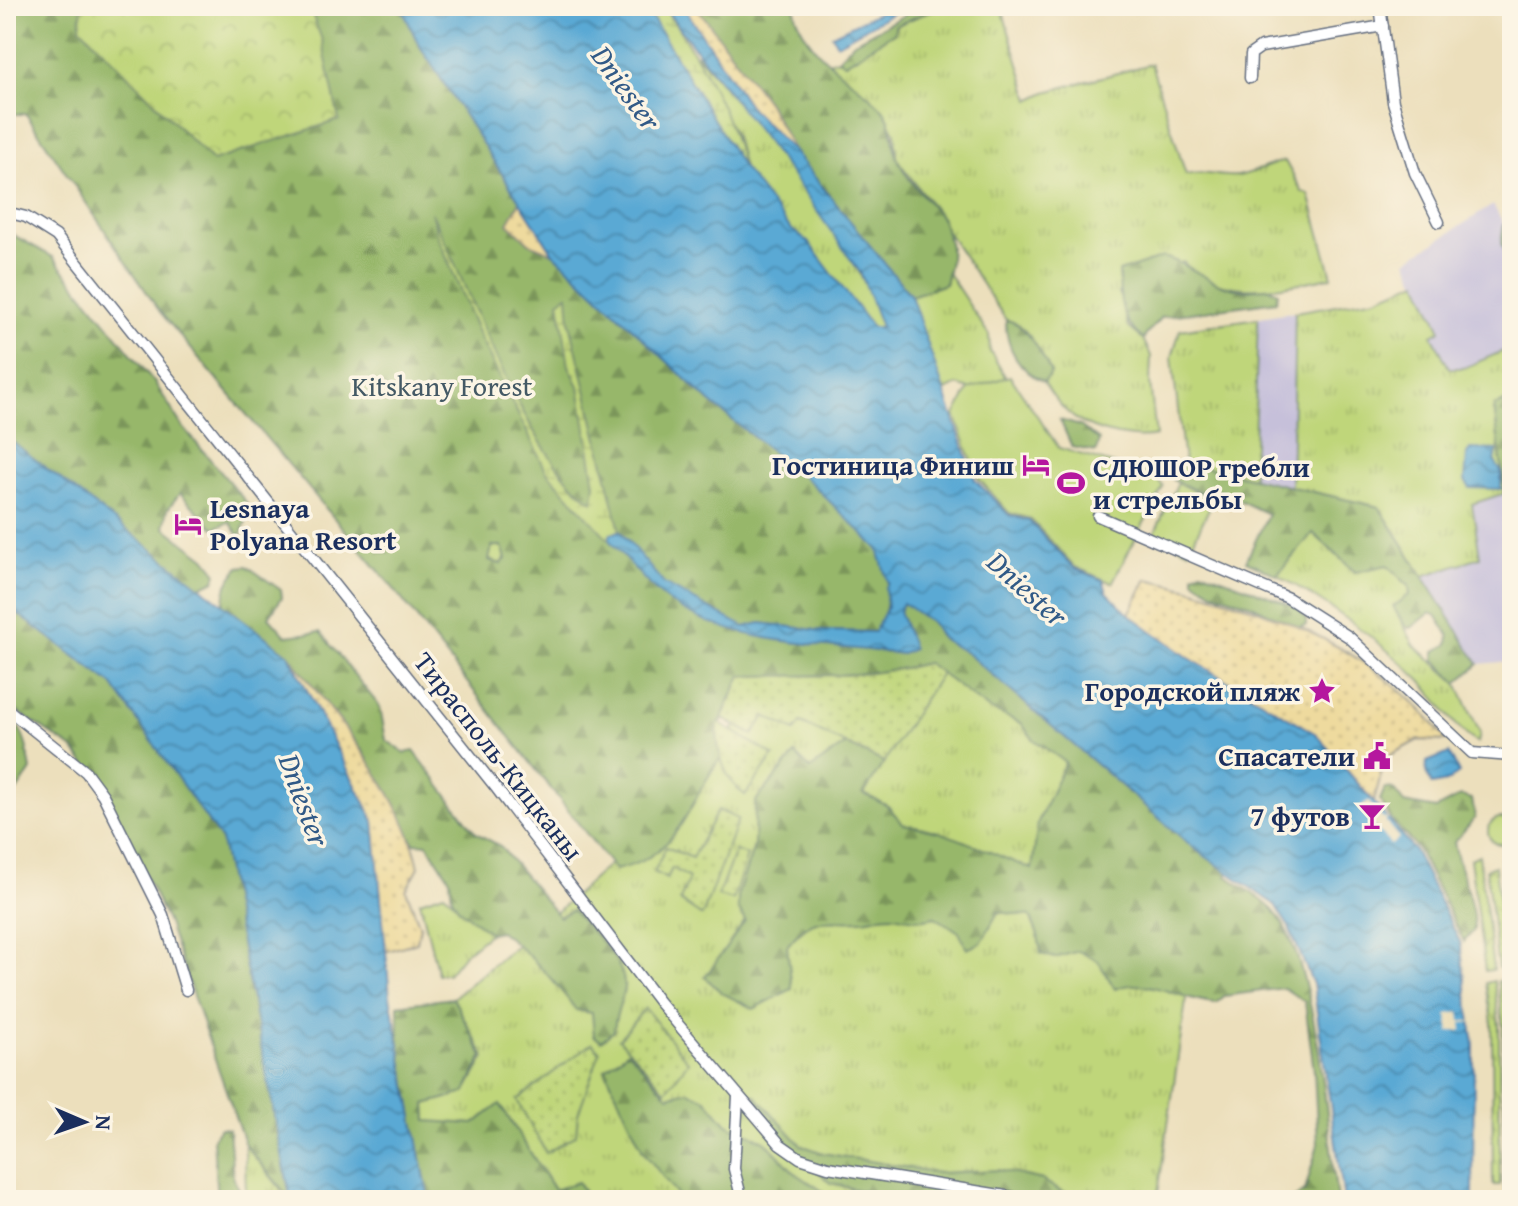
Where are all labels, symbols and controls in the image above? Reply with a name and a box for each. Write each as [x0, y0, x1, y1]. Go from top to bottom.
water label: Dniester [580, 35, 673, 140]
park label: Kitskany Forest [352, 365, 533, 406]
place label: Гостиница Финиш [772, 444, 1014, 485]
place label: СДЮШОР гребли и стрельбы [1093, 446, 1310, 519]
hotel icon: Гостиница Финиш [1021, 450, 1051, 480]
sports icon: СДЮШОР гребли и стрельбы [1056, 468, 1086, 498]
place label: Lesnaya Polyana Resort [210, 487, 397, 560]
hotel icon: Lesnaya Polyana Resort [173, 509, 203, 539]
water label: Dniester [977, 539, 1078, 637]
street label: Тирасполь-Кицканы [405, 643, 594, 869]
place label: Городской пляж [1085, 670, 1301, 711]
place icon: Городской пляж [1307, 676, 1337, 706]
place label: Спасатели [1218, 735, 1355, 776]
public building icon: Спасатели [1362, 741, 1392, 771]
water label: Dniester [268, 746, 342, 853]
place label: 7 футов [1250, 795, 1350, 836]
bar icon: 7 футов [1357, 801, 1387, 831]
north arrow [44, 1082, 124, 1162]
text: N [88, 1115, 120, 1131]

